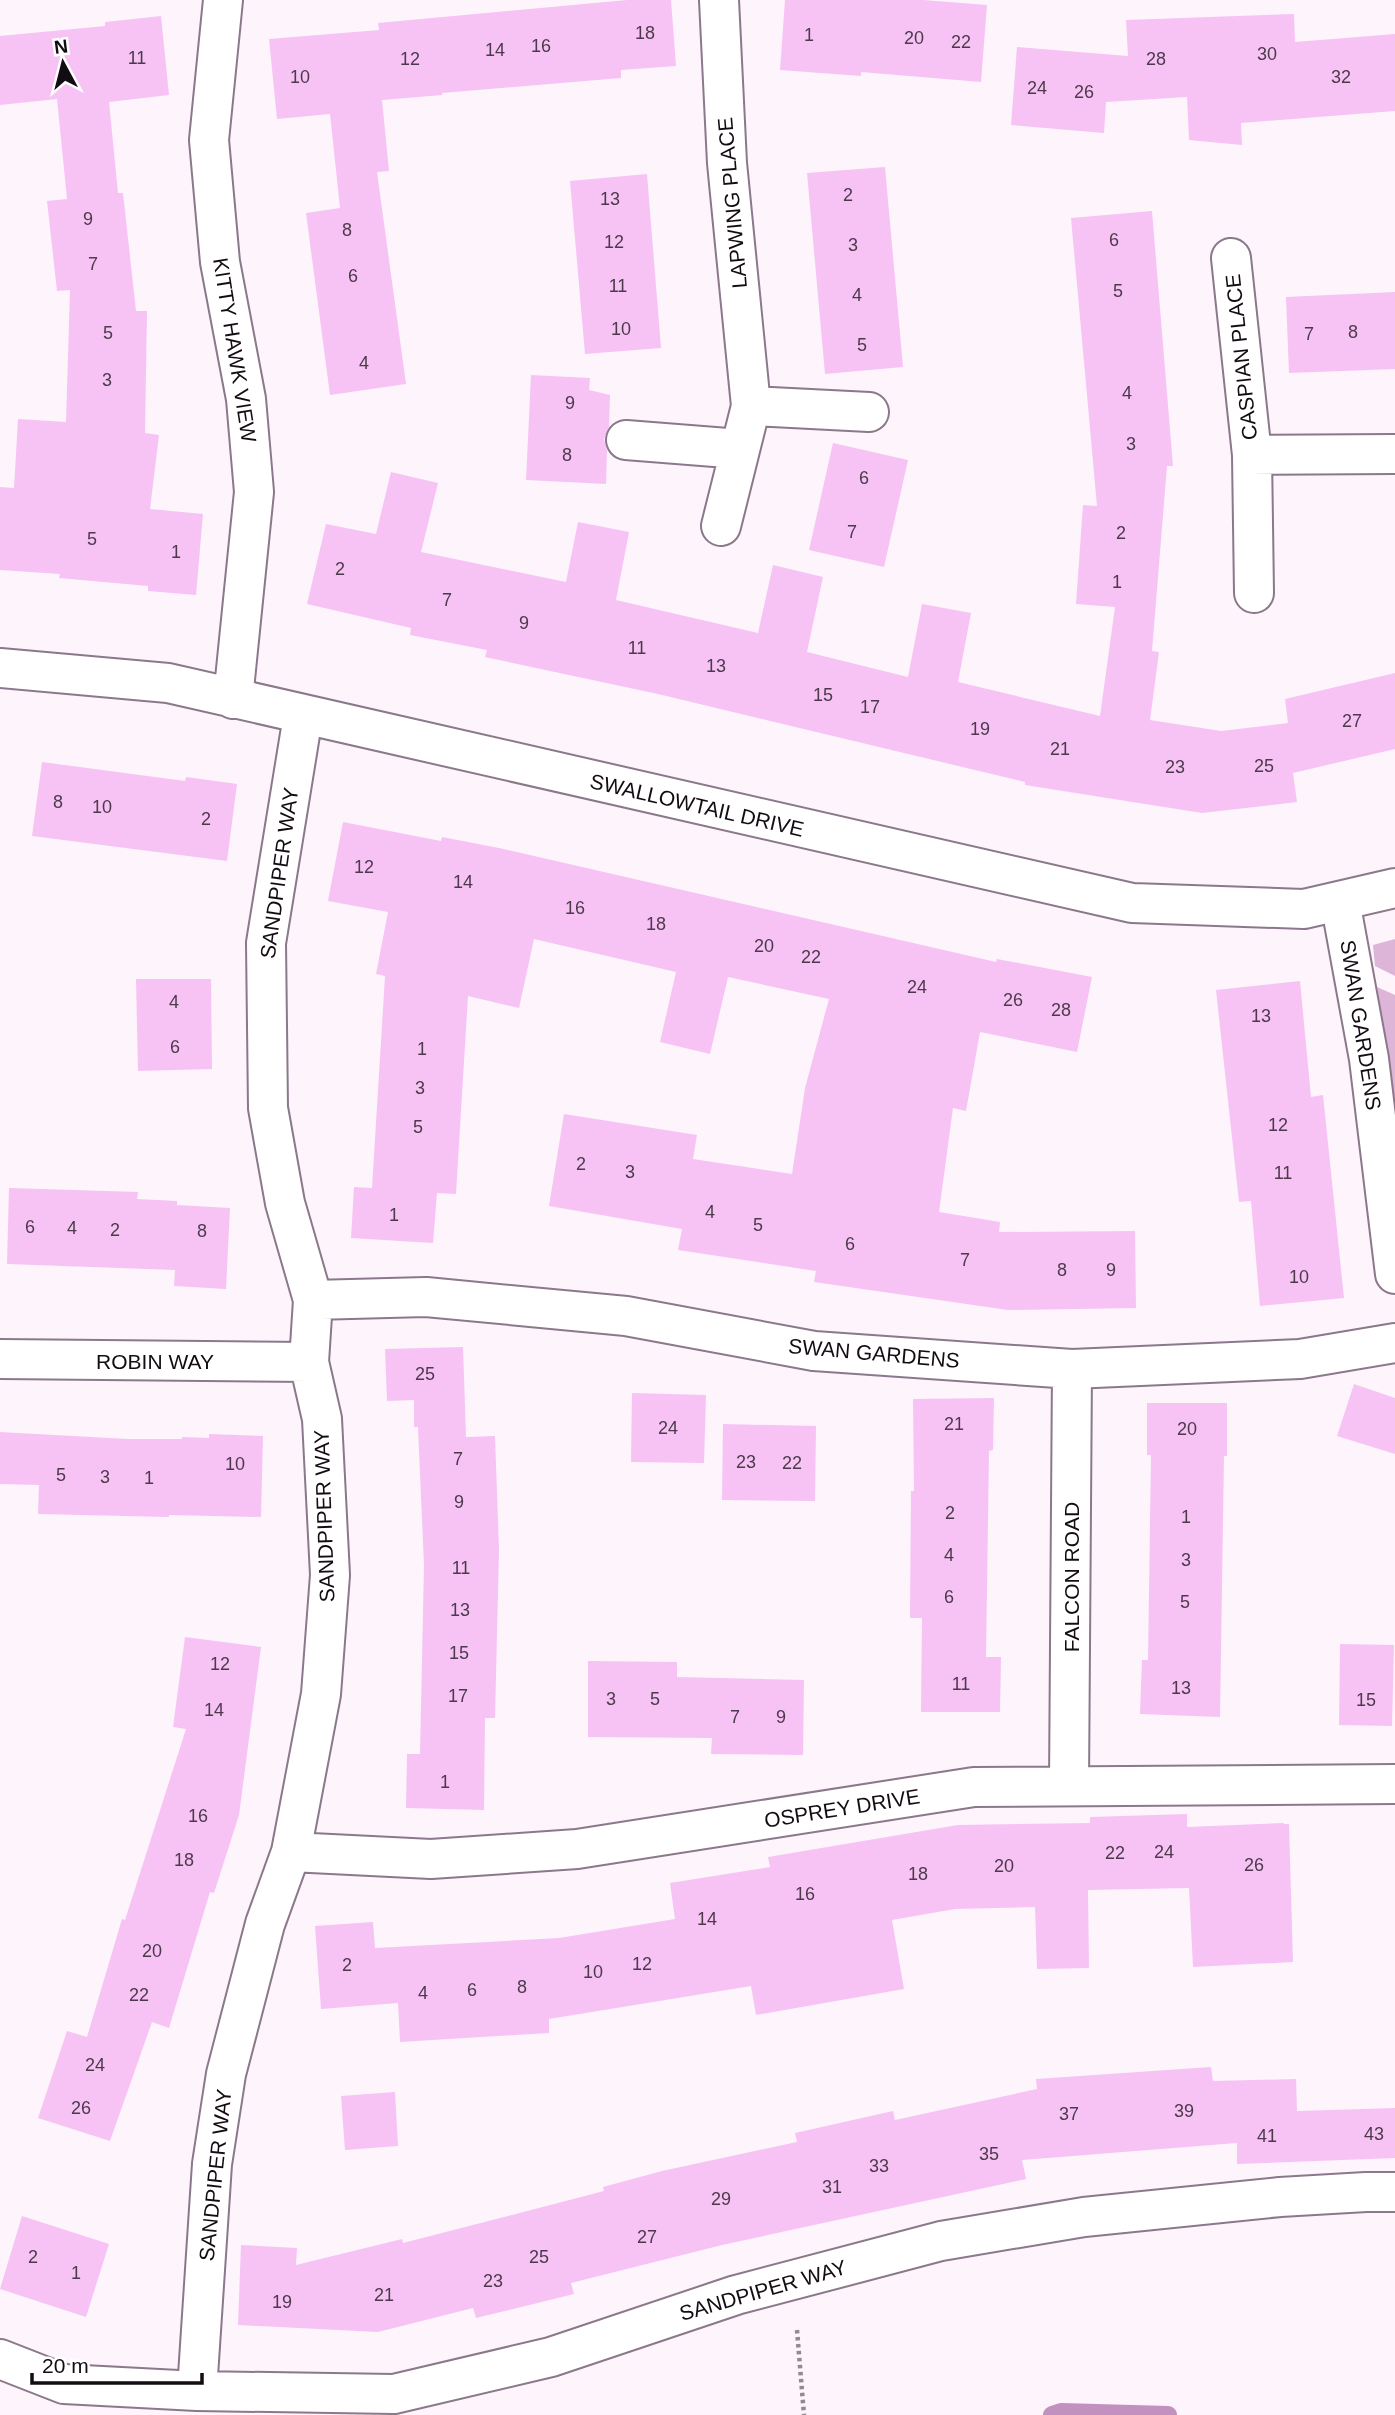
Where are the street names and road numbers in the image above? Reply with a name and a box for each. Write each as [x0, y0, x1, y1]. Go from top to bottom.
street label: LAPWING PLACE [713, 117, 751, 289]
street label: KITTY HAWK VIEW [209, 256, 261, 444]
street label: CASPIAN PLACE [1221, 273, 1261, 441]
street label: SWALLOWTAIL DRIVE [588, 769, 806, 841]
street label: SANDPIPER WAY [256, 786, 302, 960]
street label: SWAN GARDENS [1336, 938, 1386, 1112]
street label: SWAN GARDENS [787, 1334, 961, 1372]
street label: ROBIN WAY [96, 1350, 214, 1373]
street label: SANDPIPER WAY [309, 1429, 339, 1603]
street label: FALCON ROAD [1060, 1502, 1083, 1652]
street label: OSPREY DRIVE [763, 1784, 921, 1832]
street label: SANDPIPER WAY [195, 2088, 235, 2262]
street label: SANDPIPER WAY [677, 2255, 849, 2325]

